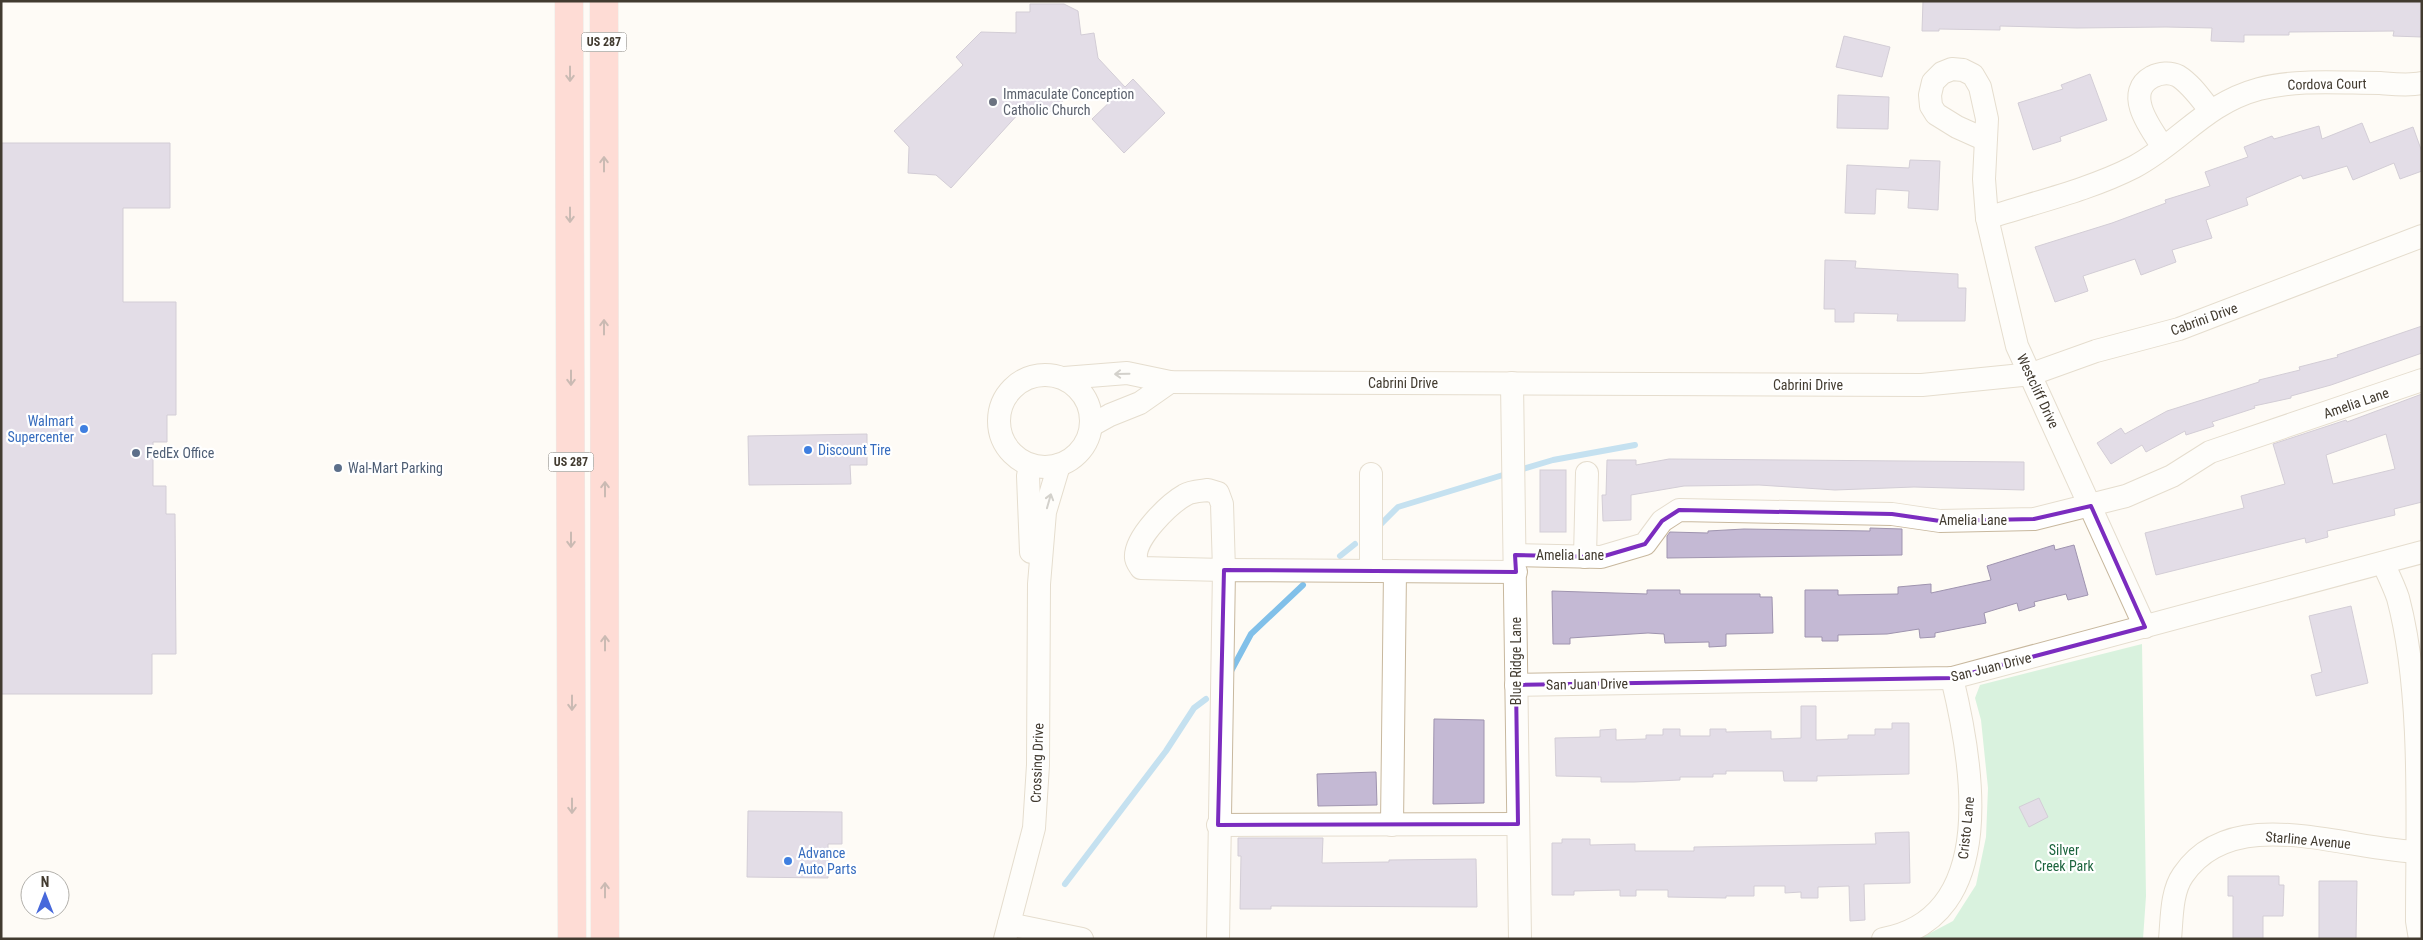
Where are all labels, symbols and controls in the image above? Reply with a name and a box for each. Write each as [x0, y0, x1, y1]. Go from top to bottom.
road number: US 287 [582, 32, 626, 52]
one-way arrow [565, 65, 575, 81]
street label: Cordova Court [2287, 75, 2367, 93]
place label: Immaculate Conception Catholic Church [1003, 86, 1134, 118]
marker: Immaculate Conception Catholic Church [987, 96, 999, 108]
one-way arrow [599, 157, 609, 173]
one-way arrow [565, 206, 575, 223]
street label: Cabrini Drive [2168, 299, 2240, 339]
one-way arrow [599, 319, 609, 336]
street label: Westcliff Drive [2014, 351, 2062, 431]
one-way arrow [566, 369, 576, 385]
one-way arrow [1114, 369, 1130, 379]
street label: Cabrini Drive [1368, 375, 1439, 391]
street label: Cabrini Drive [1773, 377, 1844, 393]
street label: Amelia Lane [2321, 384, 2391, 422]
place label: Walmart Supercenter [8, 413, 74, 445]
marker: Walmart Supercenter [78, 423, 90, 435]
place label: Discount Tire [818, 442, 891, 458]
marker: Discount Tire [802, 444, 814, 456]
place label: FedEx Office [146, 445, 215, 461]
marker: FedEx Office [130, 447, 142, 459]
road number: US 287 [548, 452, 594, 472]
place label: Wal-Mart Parking [348, 460, 443, 476]
marker: Wal-Mart Parking [332, 462, 344, 474]
one-way arrow [600, 482, 610, 498]
one-way arrow [1044, 493, 1054, 509]
street label: Amelia Lane [1939, 512, 2008, 528]
one-way arrow [566, 532, 576, 548]
street label: Amelia Lane [1536, 547, 1605, 563]
street label: Blue Ridge Lane [1508, 616, 1524, 705]
one-way arrow [600, 635, 610, 652]
street label: San Juan Drive [1949, 649, 2033, 685]
street label: San Juan Drive [1546, 675, 1629, 693]
one-way arrow [567, 694, 576, 710]
street label: Crossing Drive [1028, 722, 1046, 803]
street label: Cristo Lane [1955, 796, 1977, 860]
one-way arrow [567, 798, 577, 814]
street label: Starline Avenue [2265, 828, 2352, 852]
park label: Silver Creek Park [2034, 842, 2095, 874]
place label: Advance Auto Parts [798, 845, 857, 877]
marker: Advance Auto Parts [782, 855, 794, 867]
north arrow [20, 870, 70, 920]
text: N [41, 874, 49, 890]
one-way arrow [600, 882, 610, 898]

